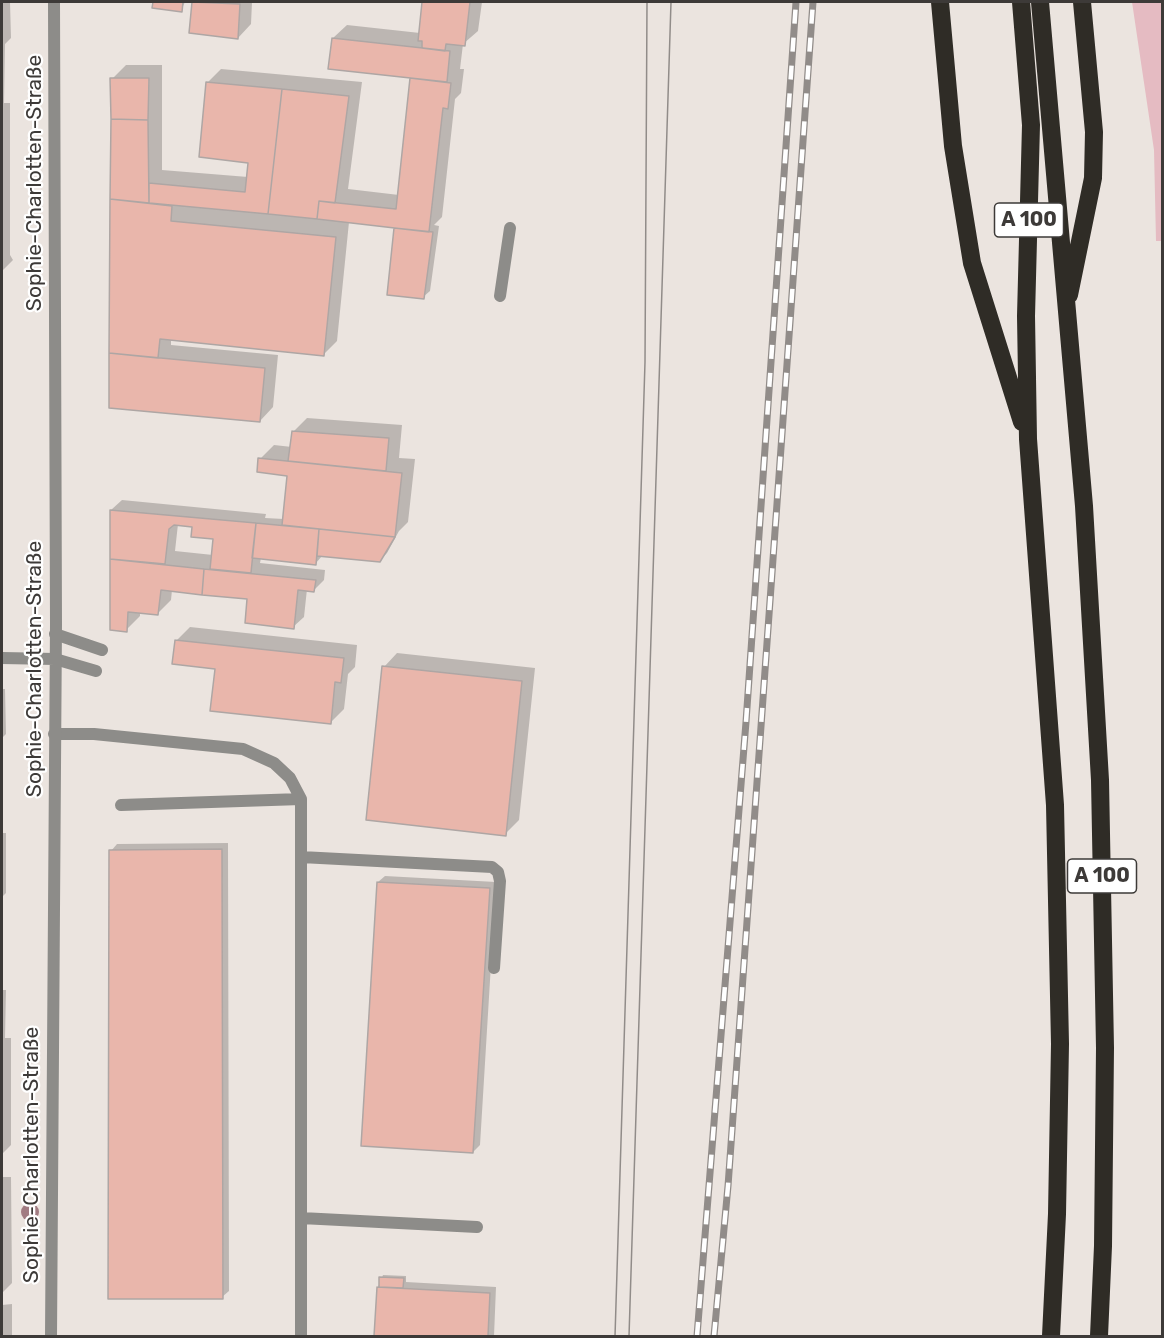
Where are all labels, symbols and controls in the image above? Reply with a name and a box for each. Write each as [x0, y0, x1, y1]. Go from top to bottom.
street label: Sophie-Charlotten-Straße [22, 55, 48, 311]
road number: A 100 [994, 203, 1064, 237]
street label: Sophie-Charlotten-Straße [22, 541, 48, 797]
road number: A 100 [1068, 859, 1136, 893]
street label: Sophie-Charlotten-Straße [19, 1027, 45, 1283]

